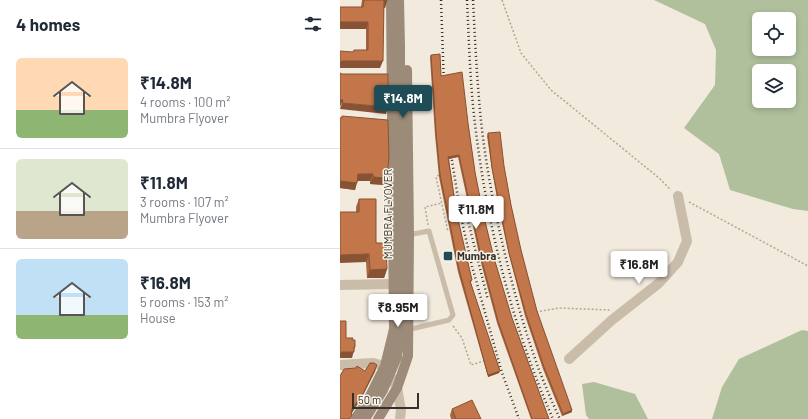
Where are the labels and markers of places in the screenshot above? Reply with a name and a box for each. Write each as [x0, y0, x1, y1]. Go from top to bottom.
pin: ₹14.8M [370, 85, 436, 119]
pin: ₹11.8M [443, 196, 509, 230]
place label: Mumbra [457, 249, 496, 262]
marker: Mumbra [442, 250, 454, 262]
pin: ₹16.8M [606, 251, 672, 285]
pin: ₹8.95M [365, 294, 431, 328]

